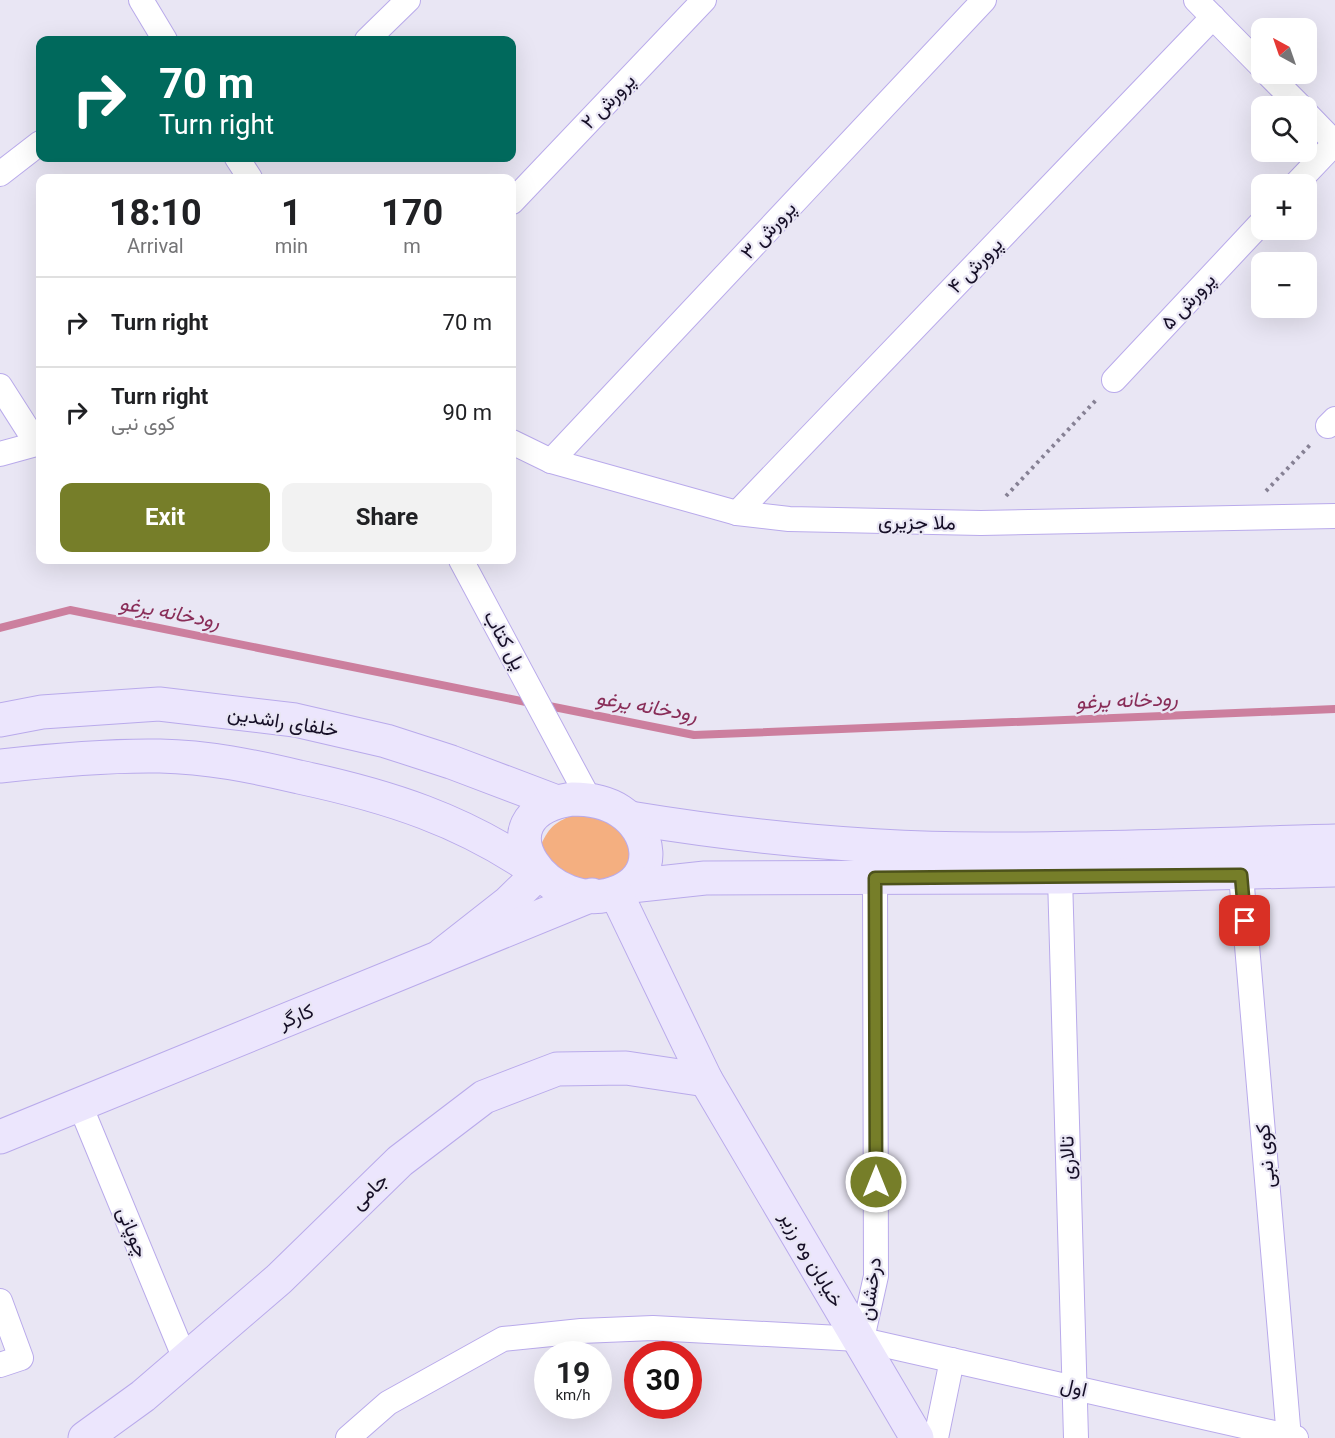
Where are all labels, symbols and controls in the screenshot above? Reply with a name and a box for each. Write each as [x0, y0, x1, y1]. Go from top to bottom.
north arrow [1251, 18, 1317, 84]
map controls [1251, 18, 1317, 318]
text: 70 m [159, 59, 254, 108]
icon: right [60, 60, 138, 138]
street label: پرورش ۲ [576, 68, 642, 135]
button: search [1251, 96, 1317, 162]
text: Turn right [159, 109, 274, 141]
button: + [1251, 174, 1317, 240]
text: 18:10 [109, 192, 202, 234]
text: 1 [281, 192, 302, 234]
text: 170 [381, 192, 443, 234]
street label: پرورش ۳ [735, 196, 802, 265]
street label: پرورش ۴ [943, 232, 1009, 299]
text: Arrival [127, 234, 184, 258]
text: min [275, 234, 308, 258]
text: m [403, 234, 421, 258]
button: − [1251, 252, 1317, 318]
street label: پرورش ۵ [1156, 268, 1222, 336]
icon: right [60, 306, 93, 339]
text: Turn right [111, 310, 208, 335]
text: 70 m [443, 310, 492, 335]
text: Turn right [111, 384, 208, 409]
icon: right [60, 396, 93, 429]
text: 90 m [443, 400, 492, 425]
text: کوی نبی [111, 411, 175, 435]
button: Exit [60, 483, 270, 552]
button: Share [282, 483, 492, 552]
street label: ملا جزیری [878, 509, 956, 536]
water label: رودخانه یرغو [118, 590, 222, 634]
street label: پل کتاب [477, 606, 531, 675]
water label: رودخانه یرغو [595, 685, 699, 728]
water label: رودخانه یرغو [1076, 686, 1178, 715]
street label: خلفای راشدین [226, 700, 340, 743]
pin [1219, 895, 1270, 946]
icon: arrive [1228, 904, 1261, 937]
street label: کارگر [274, 998, 318, 1035]
street label: کوی نبی [1250, 1123, 1281, 1189]
street label: تالاری [1054, 1135, 1081, 1180]
position arrow [844, 1150, 908, 1214]
street label: جامی [345, 1168, 393, 1214]
street label: چوپانی [110, 1203, 154, 1262]
street label: خیابان وه رزیر [774, 1206, 849, 1312]
street label: درخشان [854, 1256, 887, 1322]
speed limit sign: 30 [624, 1341, 702, 1419]
text: 19 [556, 1355, 590, 1390]
street label: اول [1058, 1372, 1090, 1403]
text: km/h [555, 1386, 591, 1404]

